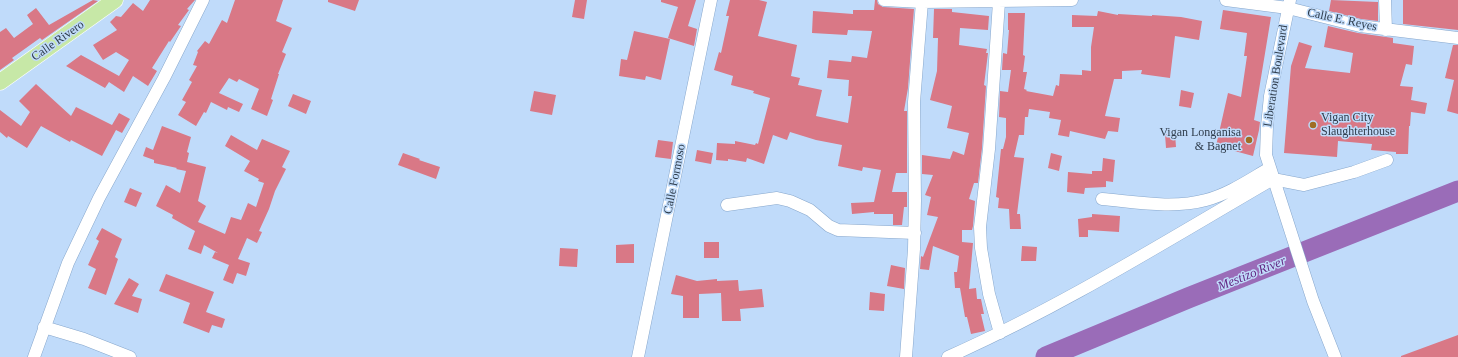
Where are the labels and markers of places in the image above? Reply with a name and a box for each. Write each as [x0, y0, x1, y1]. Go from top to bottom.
place label: Vigan City Slaughterhouse [1321, 111, 1395, 139]
marker: Vigan City Slaughterhouse [1308, 120, 1318, 130]
place label: Vigan Longanisa & Bagnet [1159, 126, 1241, 154]
marker: Vigan Longanisa & Bagnet [1244, 135, 1254, 145]

